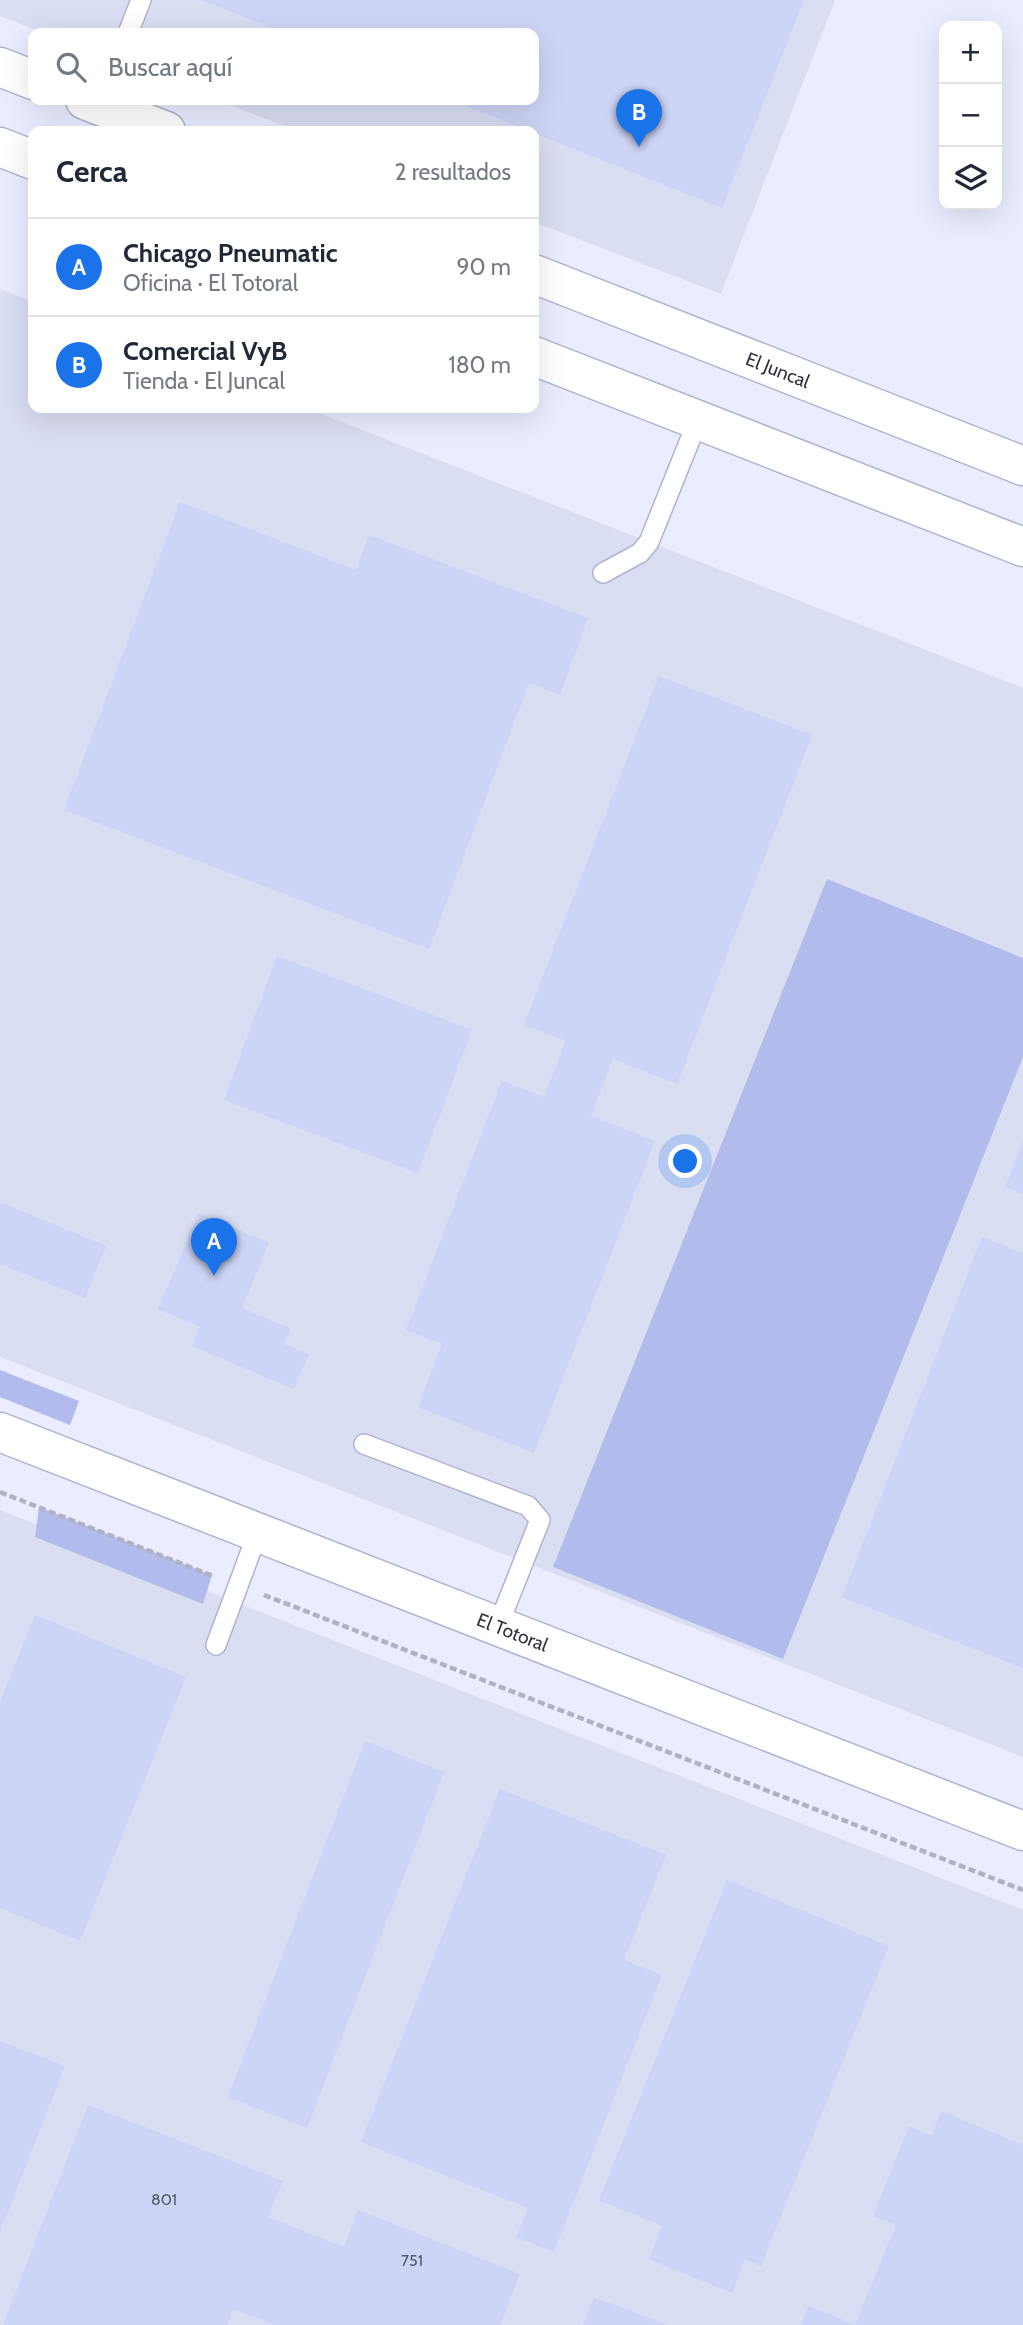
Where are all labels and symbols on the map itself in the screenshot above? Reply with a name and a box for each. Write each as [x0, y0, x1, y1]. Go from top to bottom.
pin: B [616, 89, 662, 147]
street label: El Juncal [743, 347, 814, 393]
your location [668, 1144, 702, 1178]
pin: A [191, 1218, 237, 1276]
street label: El Totoral [474, 1608, 552, 1656]
house number: 801 [151, 2190, 177, 2209]
house number: 751 [401, 2251, 423, 2270]

